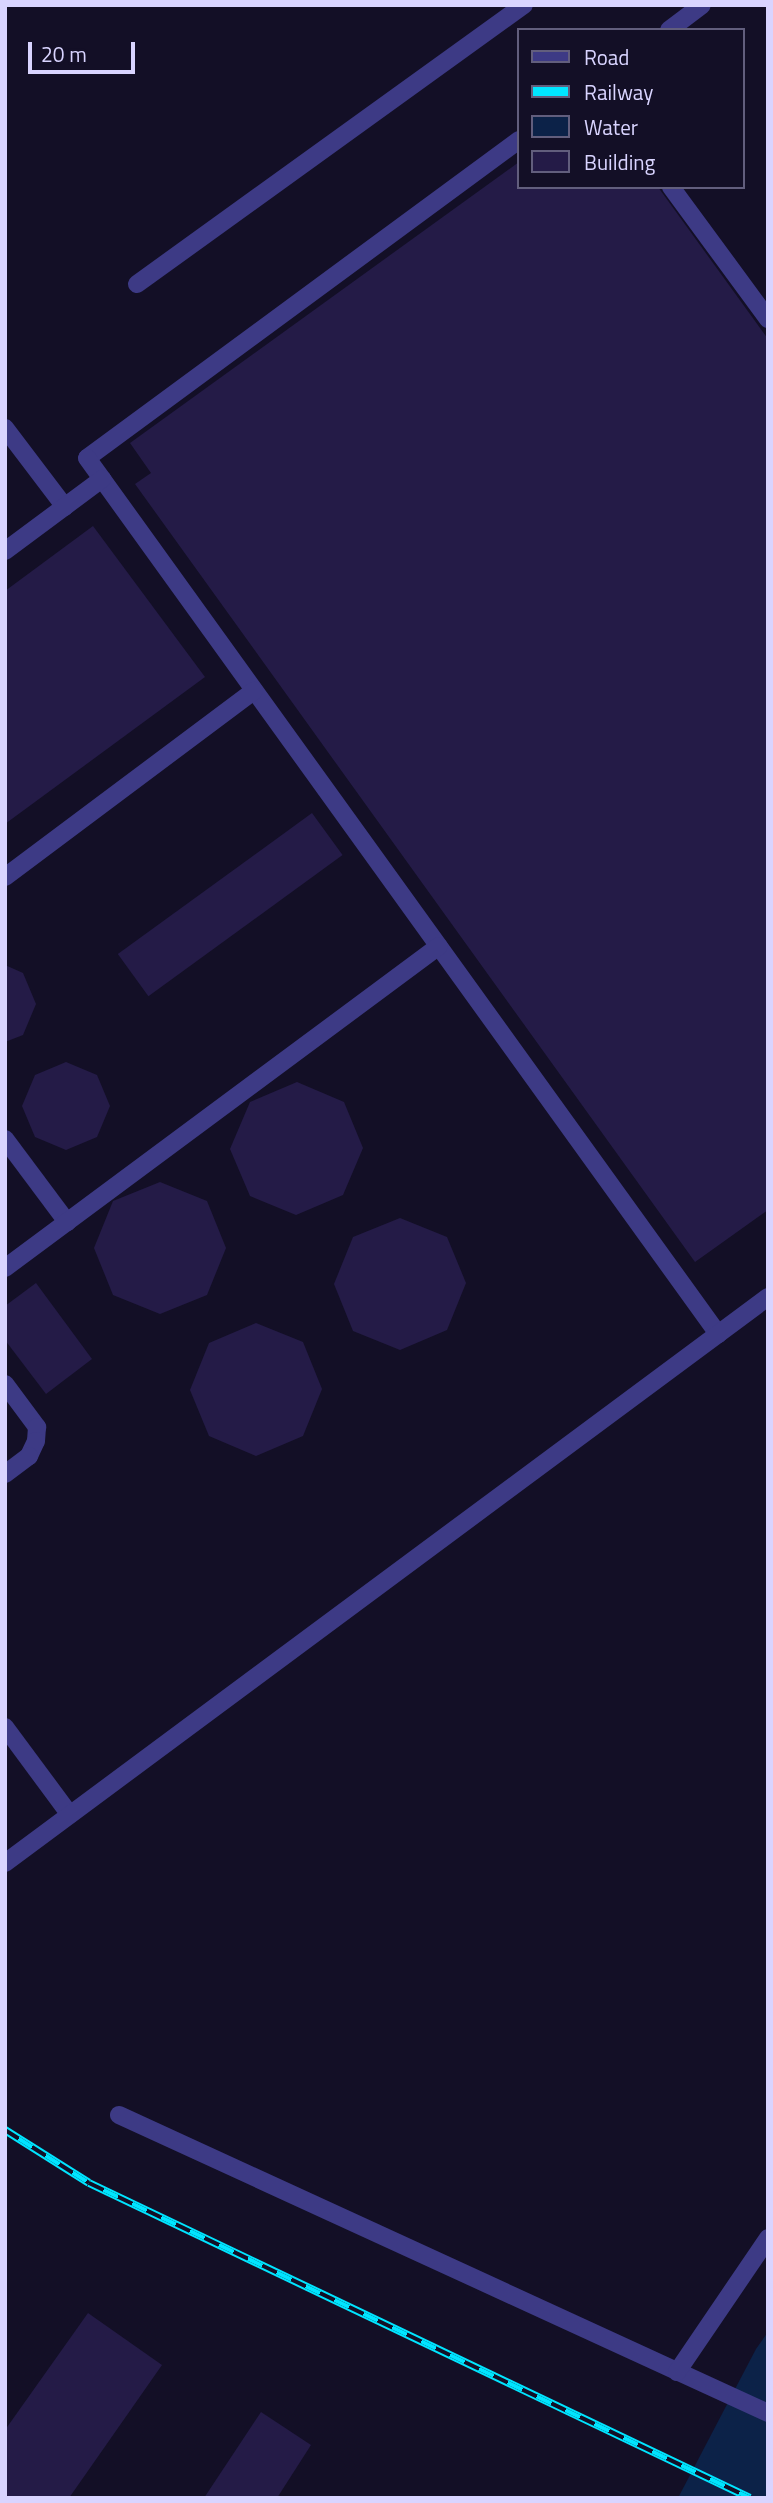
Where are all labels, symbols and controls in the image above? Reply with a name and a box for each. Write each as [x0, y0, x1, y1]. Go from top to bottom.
scale bar [32, 28, 138, 72]
legend [518, 28, 745, 189]
text: 20 m [41, 38, 87, 70]
text: Road [584, 41, 629, 73]
text: Railway [584, 76, 653, 108]
text: Water [584, 111, 638, 143]
text: Building [584, 146, 655, 178]

